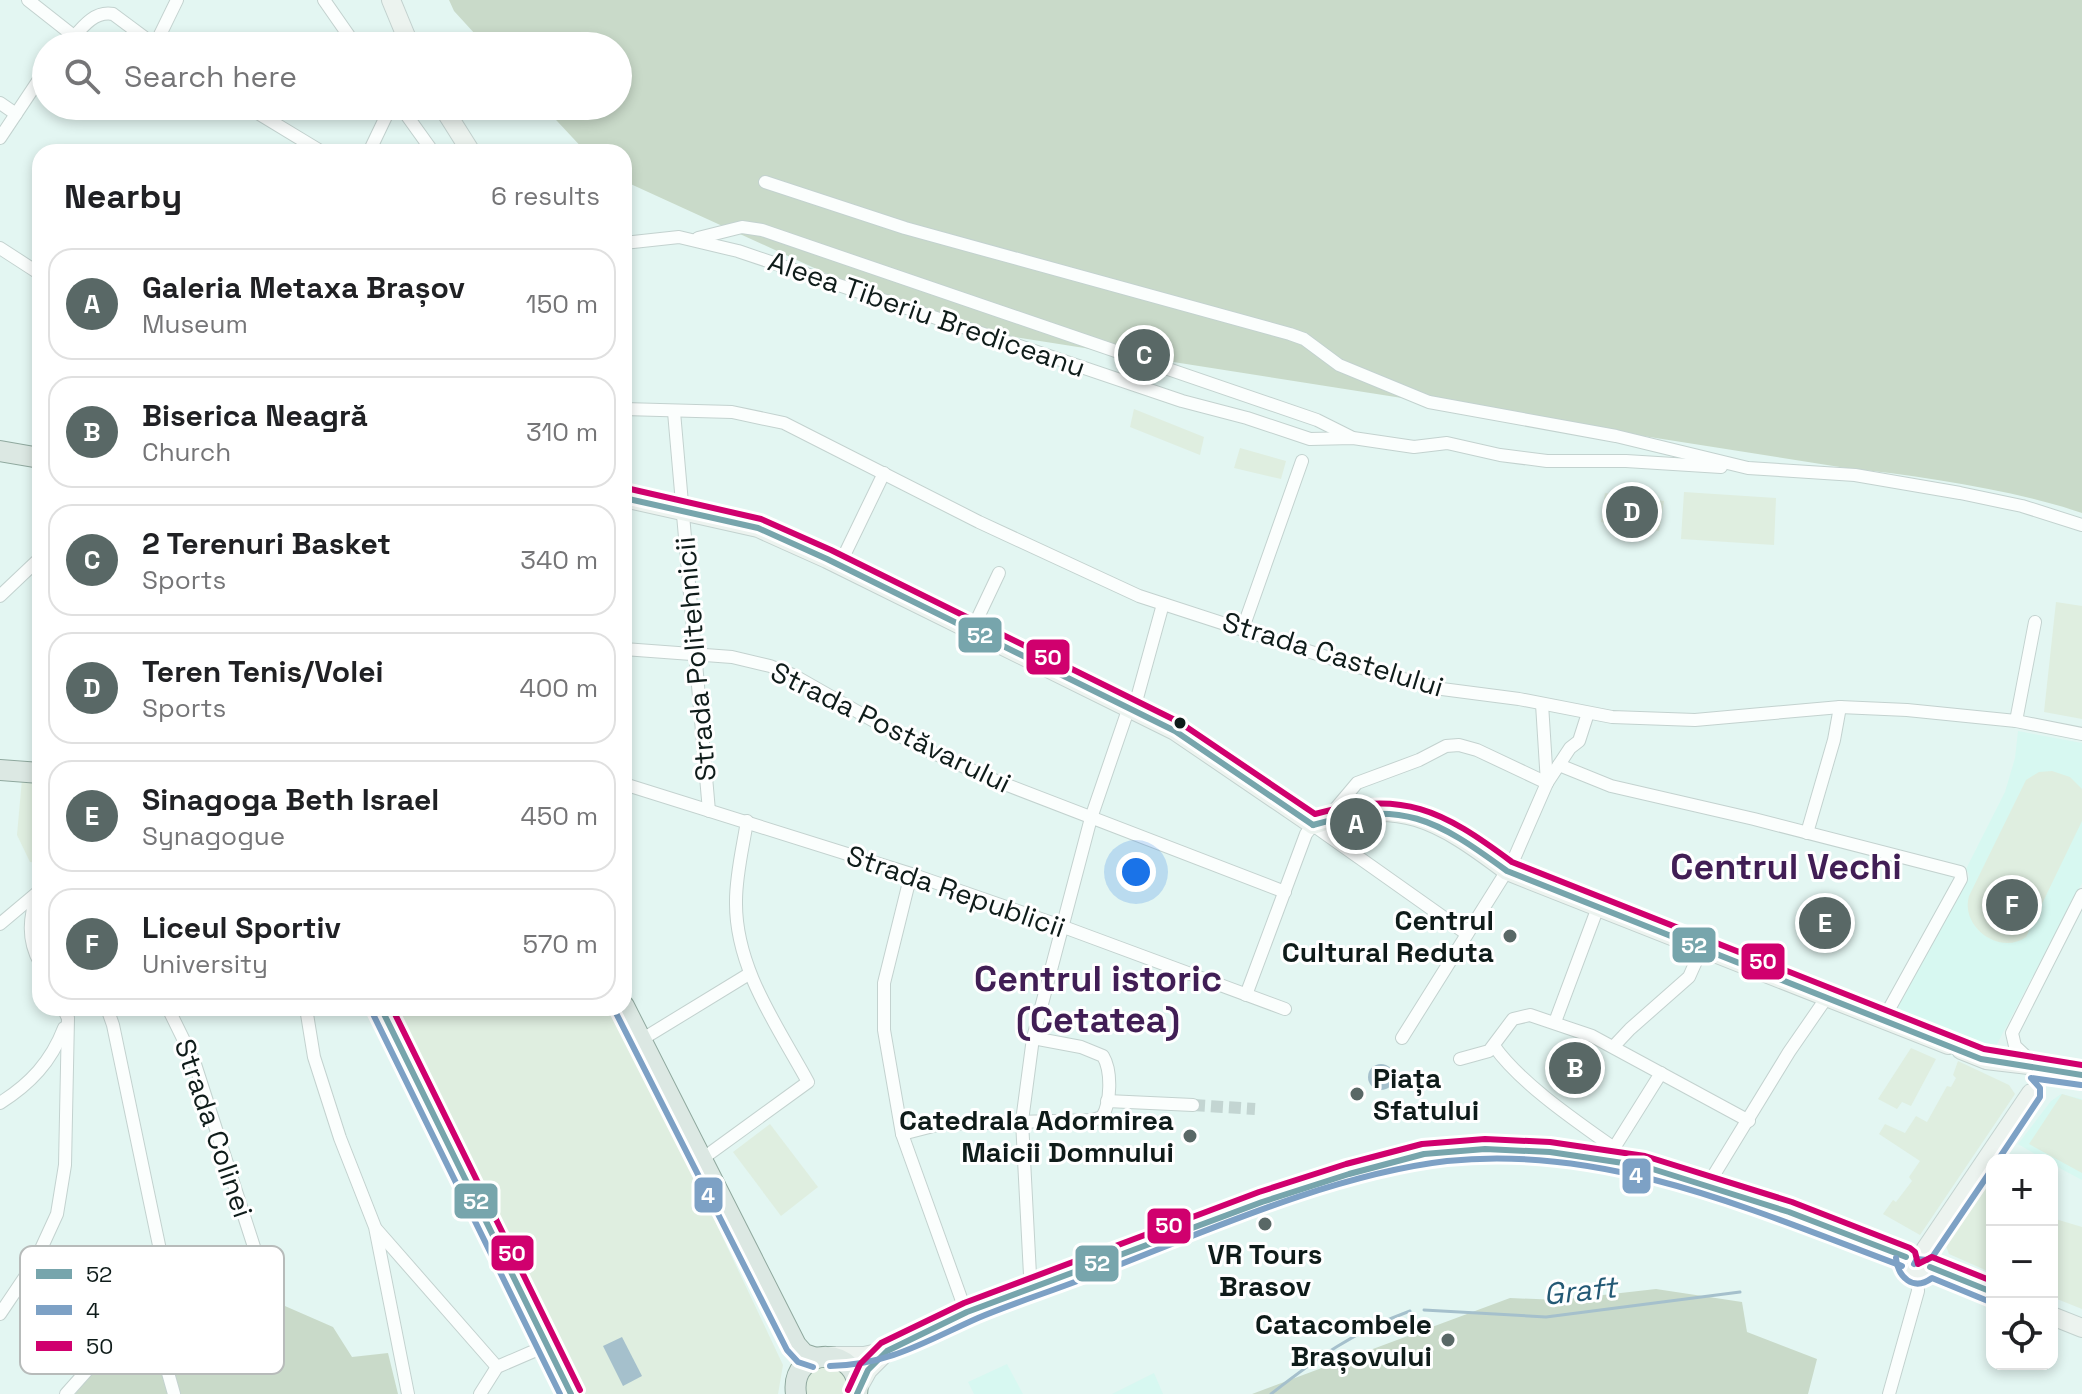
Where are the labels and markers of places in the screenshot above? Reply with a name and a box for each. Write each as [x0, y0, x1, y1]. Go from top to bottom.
pin: C [1118, 325, 1170, 385]
pin: D [1606, 482, 1658, 542]
unlabelled marker [1172, 715, 1188, 731]
pin: A [1330, 794, 1382, 854]
pin: F [1986, 875, 2038, 935]
pin: E [1799, 893, 1851, 953]
place label: Centrul Cultural Reduta [1282, 902, 1494, 970]
marker: Centrul Cultural Reduta [1501, 927, 1519, 945]
pin: B [1549, 1038, 1601, 1098]
place label: Piața Sfatului [1373, 1060, 1479, 1128]
marker: Piața Sfatului [1348, 1085, 1366, 1103]
place label: Catedrala Adormirea Maicii Domnului [899, 1102, 1174, 1170]
marker: Catedrala Adormirea Maicii Domnului [1181, 1127, 1199, 1145]
marker: VR Tours Brasov [1256, 1215, 1274, 1233]
place label: VR Tours Brasov [1208, 1236, 1322, 1304]
place label: Catacombele Brașovului [1255, 1306, 1432, 1374]
marker: Catacombele Brașovului [1439, 1331, 1457, 1349]

